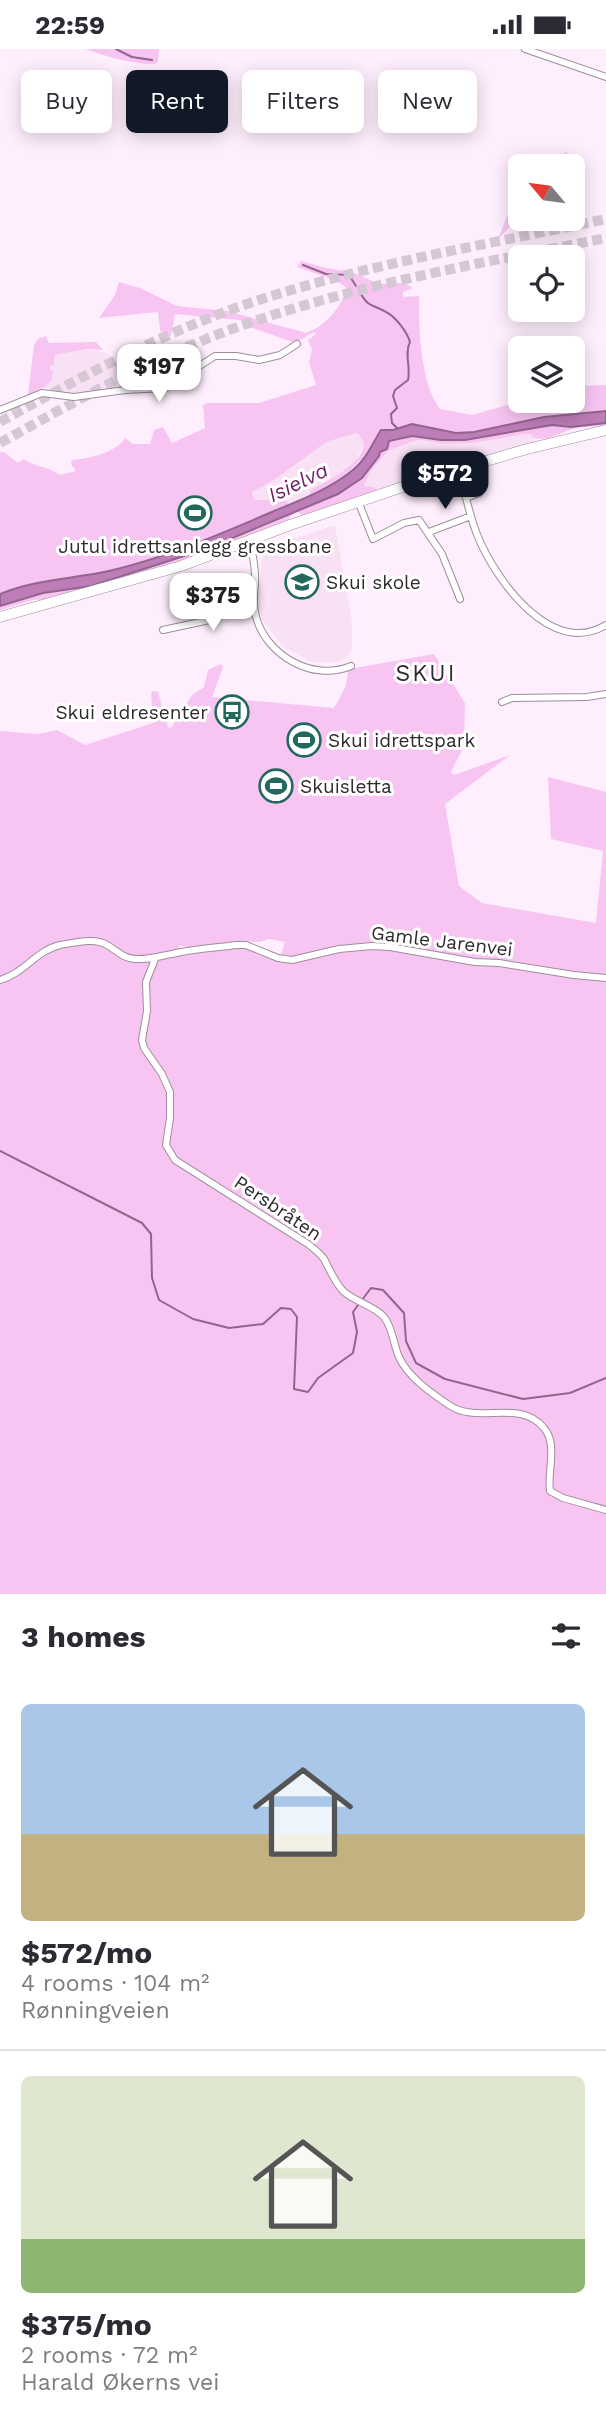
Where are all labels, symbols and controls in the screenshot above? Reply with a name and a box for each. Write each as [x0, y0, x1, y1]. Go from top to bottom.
text: 22:59 [35, 10, 105, 40]
chip: Buy [21, 70, 112, 133]
chip: Rent [126, 70, 228, 133]
chip: Filters [242, 70, 364, 133]
chip: New [378, 70, 477, 133]
north arrow [508, 154, 584, 231]
map controls [508, 154, 585, 413]
button: locate [508, 245, 585, 322]
button: layers [508, 336, 585, 413]
pin: $197 [118, 345, 200, 404]
text: $197 [133, 353, 185, 380]
pin: $572 [404, 451, 486, 511]
water label: Isielva [264, 457, 332, 507]
text: $572 [417, 460, 473, 487]
sports icon: Jutul idrettsanlegg gressbane [176, 494, 214, 532]
place label: Jutul idrettsanlegg gressbane [58, 535, 332, 558]
school or university icon: Skui skole [283, 563, 321, 601]
place label: Skui skole [326, 571, 421, 594]
pin: $375 [172, 573, 254, 633]
text: $375 [186, 582, 240, 609]
district label: SKUI [396, 660, 456, 687]
bus stop icon: Skui eldresenter [213, 693, 251, 731]
place label: Skui eldresenter [55, 701, 208, 724]
sports icon: Skui idrettspark [285, 721, 323, 759]
place label: Skui idrettspark [328, 729, 475, 752]
sports icon: Skuisletta [257, 767, 295, 805]
place label: Skuisletta [300, 775, 392, 798]
street label: Gamle Jarenvei [370, 921, 514, 961]
street label: Persbråten [230, 1170, 326, 1246]
icon: filters [547, 1617, 585, 1655]
text: 3 homes [21, 1619, 146, 1654]
icon: home [240, 1749, 366, 1875]
text: $572/mo [21, 1935, 152, 1970]
text: 4 rooms · 104 m² [21, 1970, 209, 1997]
text: Rønningveien [21, 1997, 170, 2024]
icon: home [240, 2121, 366, 2247]
text: $375/mo [21, 2307, 152, 2342]
text: 2 rooms · 72 m² [21, 2342, 197, 2369]
text: Harald Økerns vei [21, 2369, 220, 2396]

